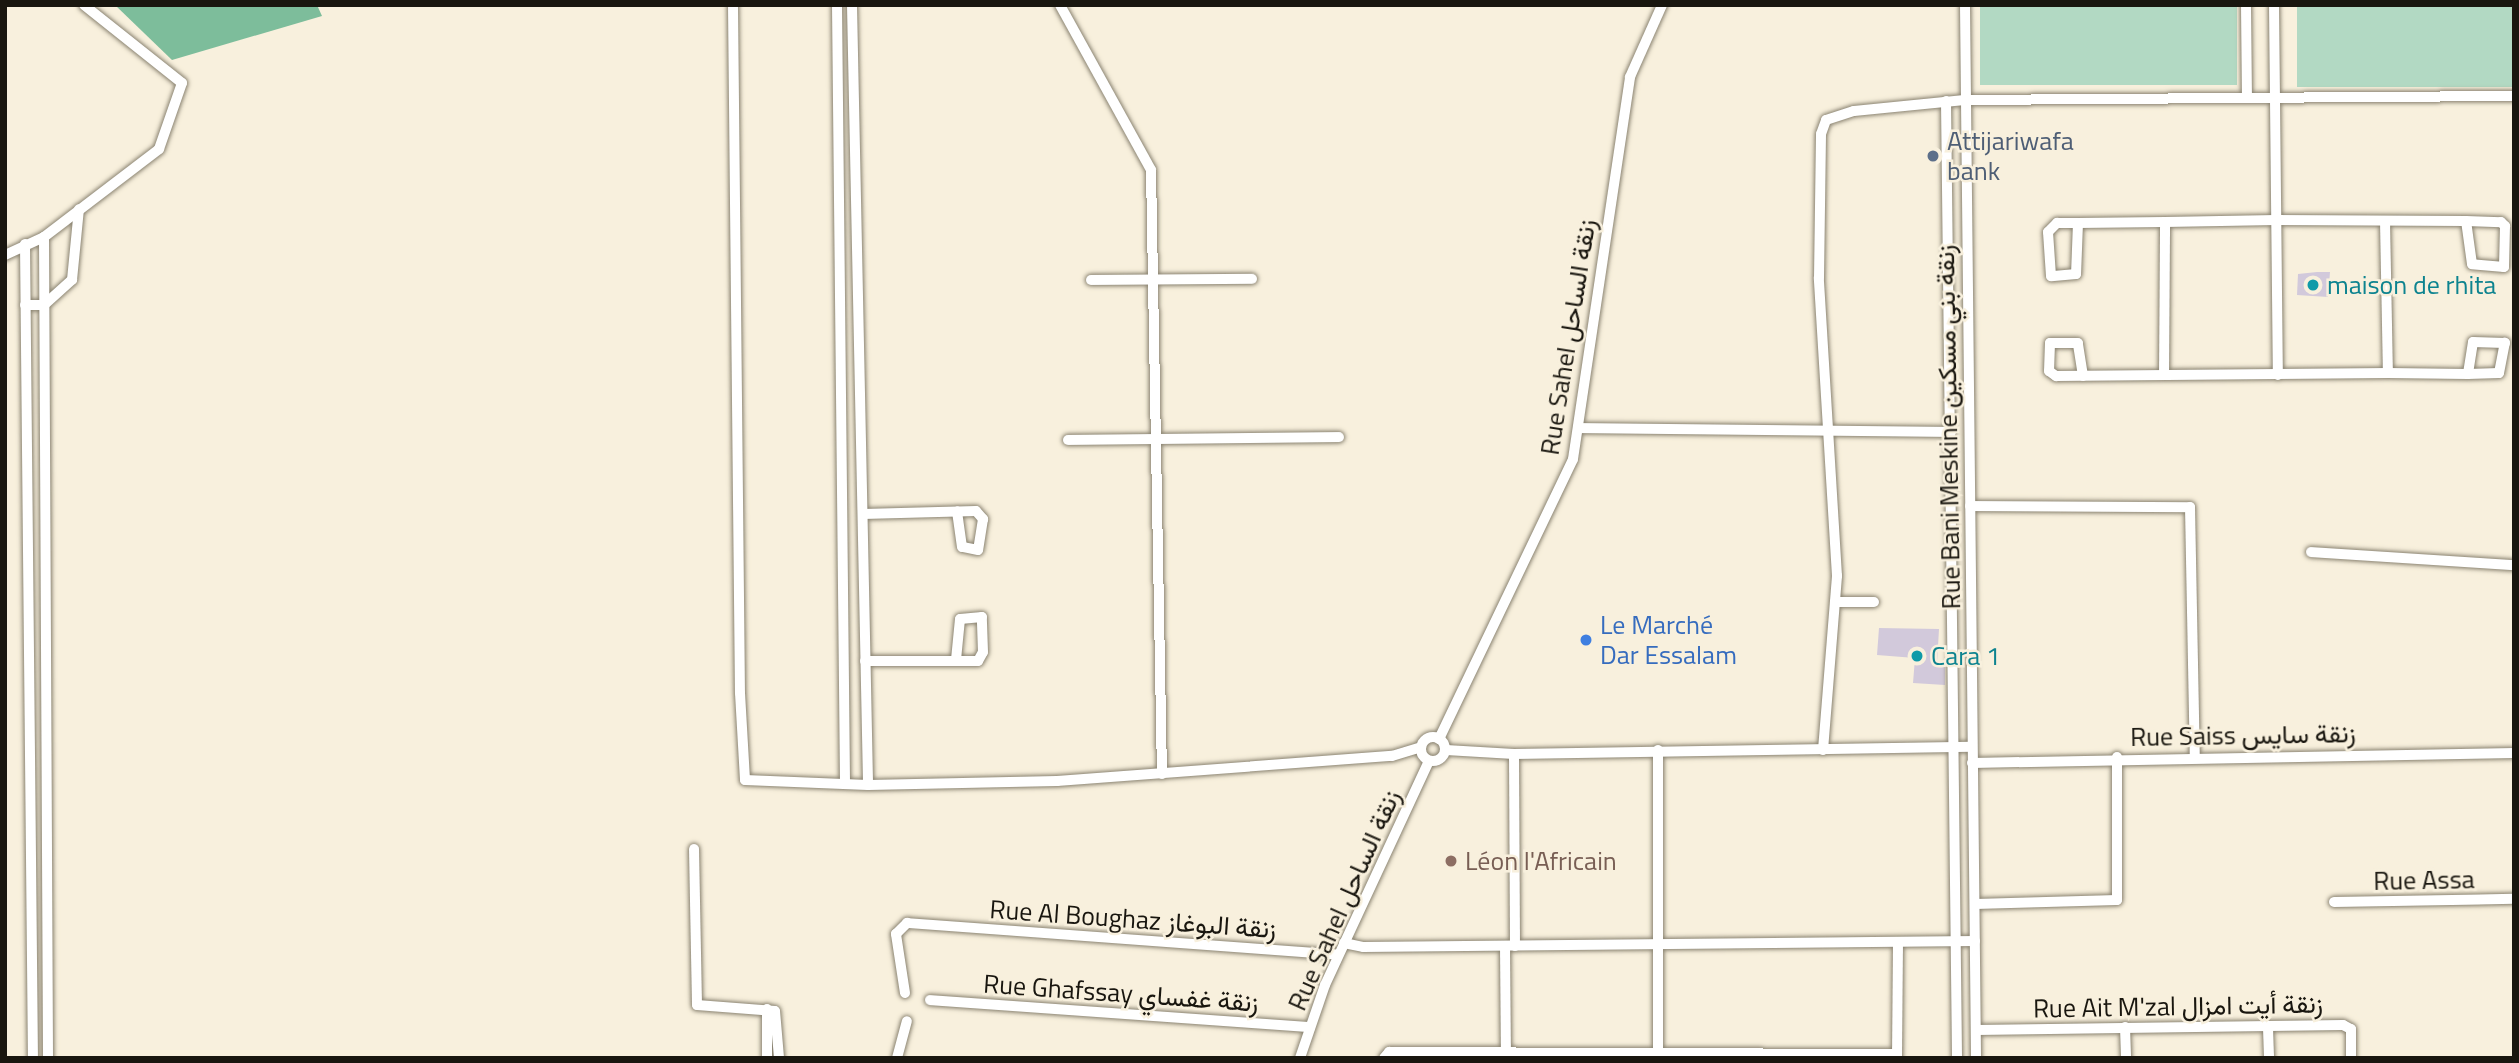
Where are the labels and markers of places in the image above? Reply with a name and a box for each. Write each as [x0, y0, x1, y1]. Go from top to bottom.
place label: Attijariwafa bank [1947, 125, 2074, 186]
marker: Attijariwafa bank [1925, 148, 1941, 164]
place label: maison de rhita [2327, 269, 2496, 301]
marker: maison de rhita [2305, 277, 2321, 293]
place label: Le Marché Dar Essalam [1600, 609, 1737, 670]
marker: Le Marché Dar Essalam [1578, 632, 1594, 648]
place label: Cara 1 [1931, 640, 2000, 672]
marker: Cara 1 [1909, 648, 1925, 664]
place label: Léon l'Africain [1465, 845, 1617, 877]
marker: Léon l'Africain [1443, 853, 1459, 869]

